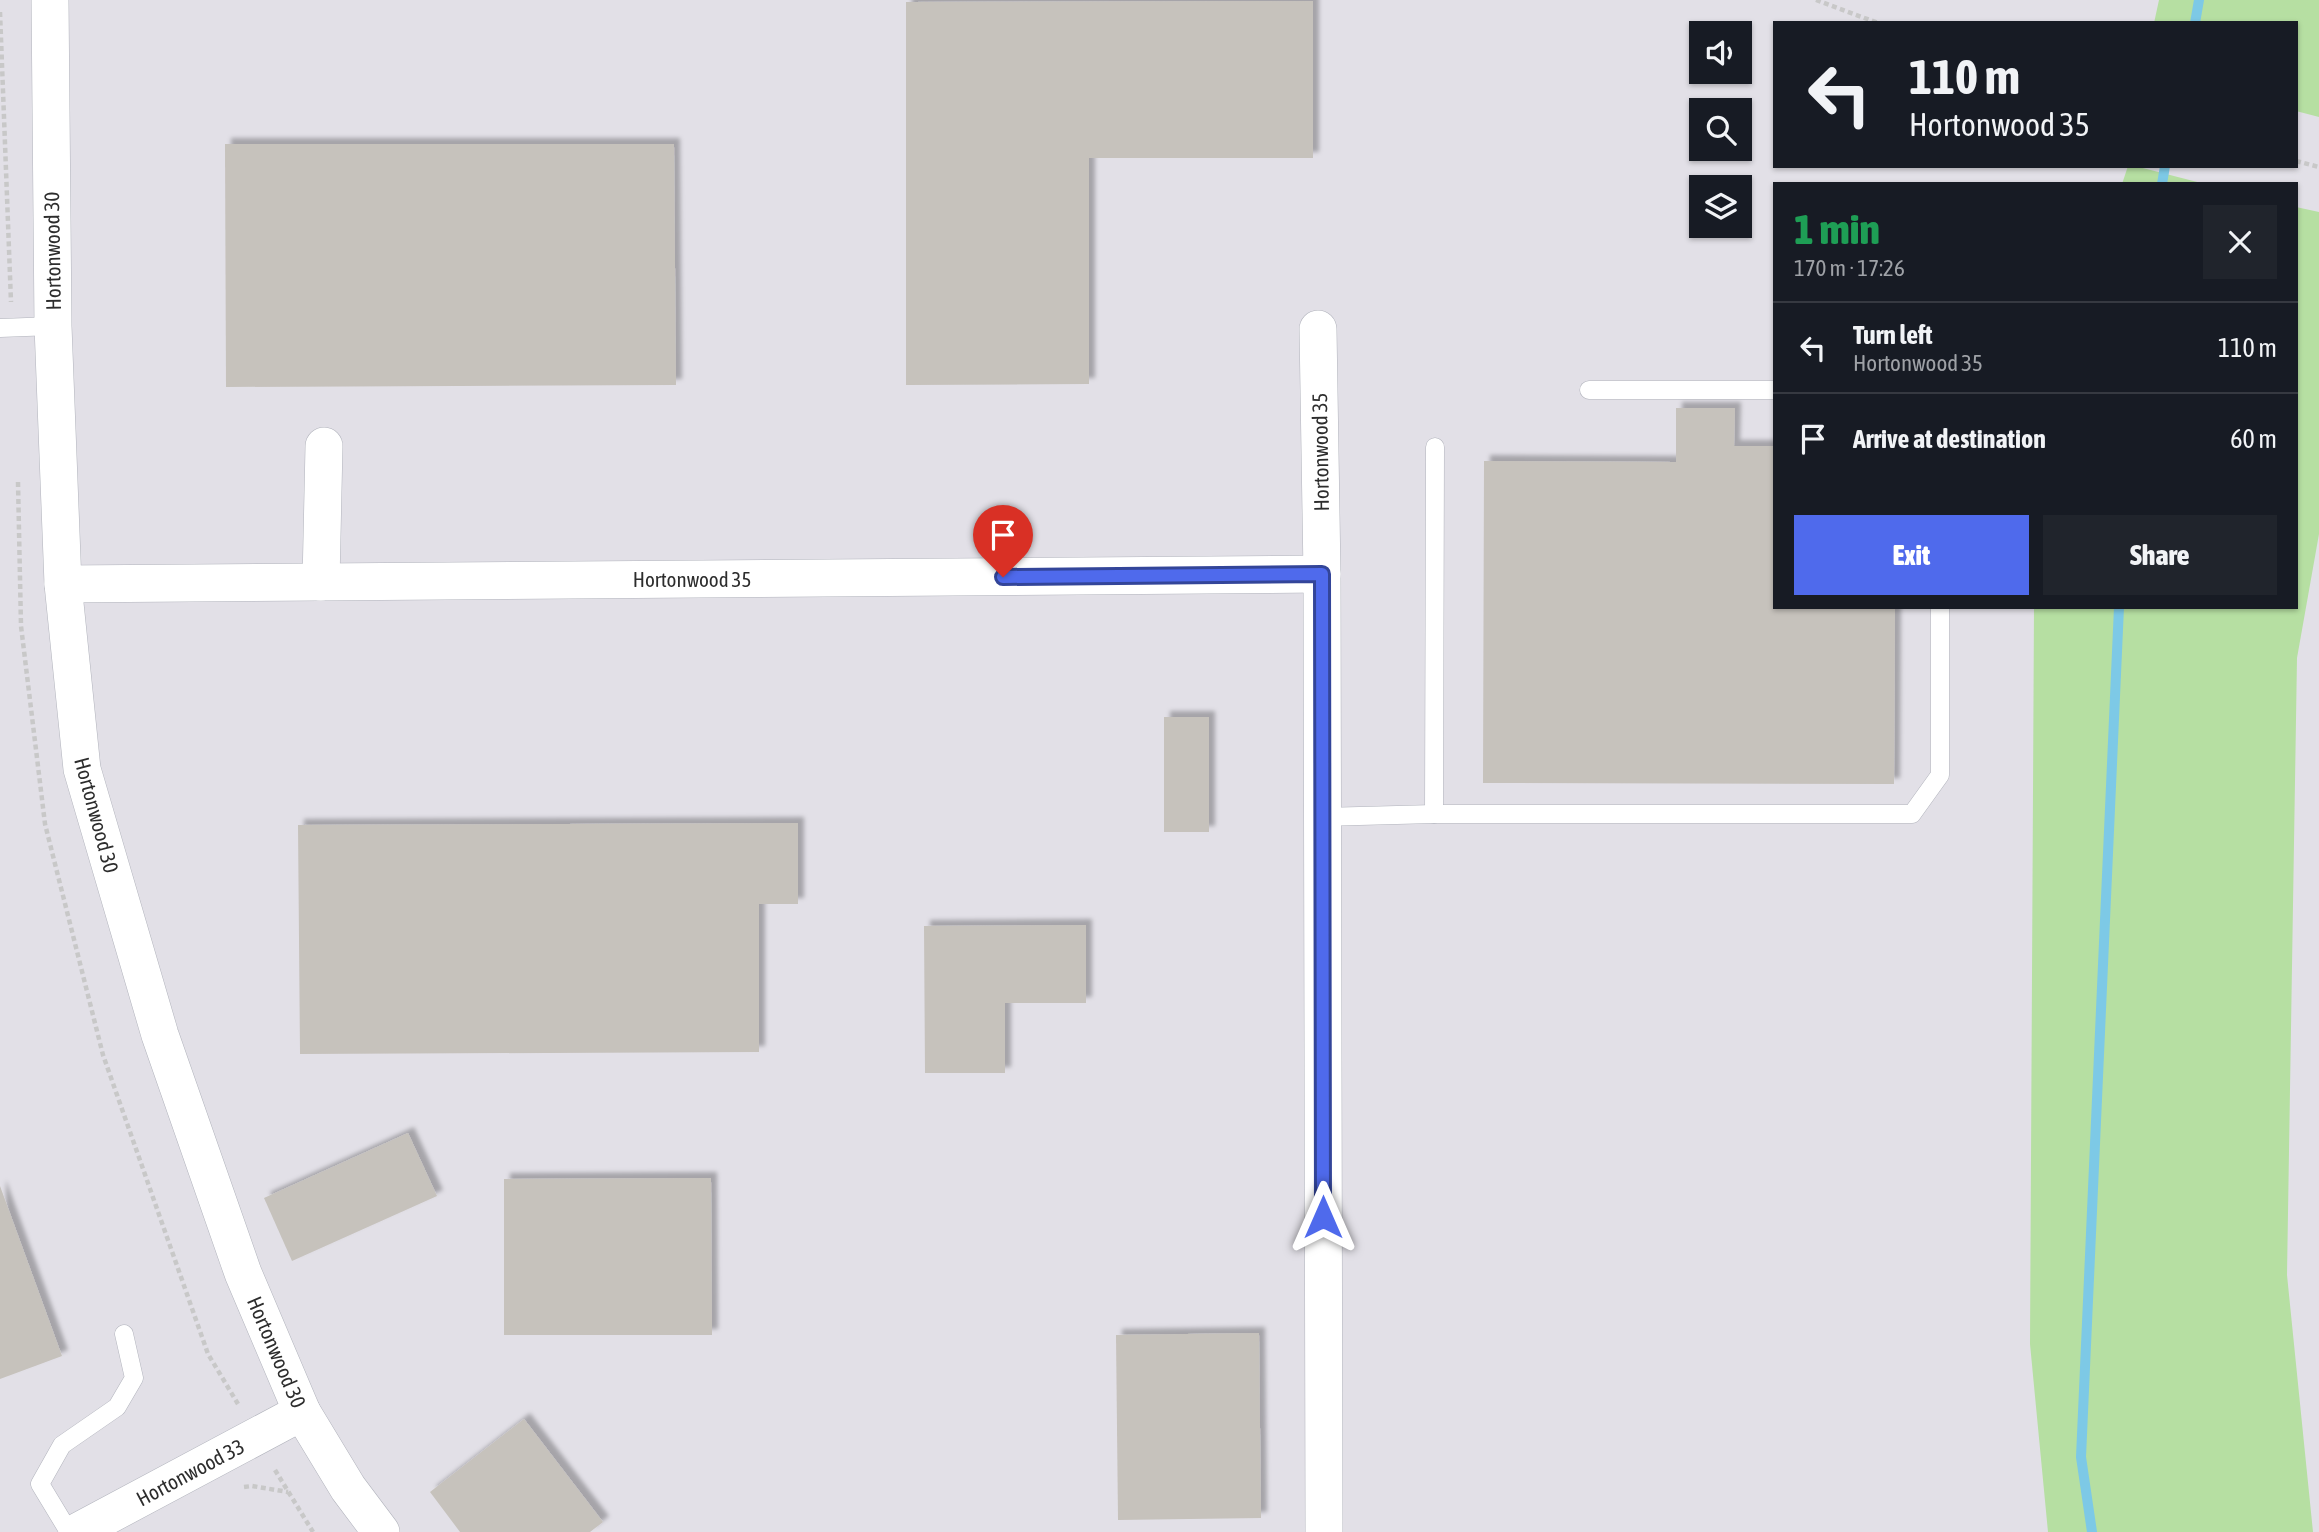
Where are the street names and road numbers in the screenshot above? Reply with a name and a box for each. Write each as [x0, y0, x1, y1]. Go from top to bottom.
street label: Hortonwood 30 [39, 191, 65, 310]
street label: Hortonwood 35 [1307, 393, 1333, 511]
street label: Hortonwood 35 [633, 567, 751, 591]
street label: Hortonwood 30 [70, 755, 124, 876]
street label: Hortonwood 30 [243, 1293, 311, 1411]
street label: Hortonwood 33 [132, 1434, 248, 1510]

